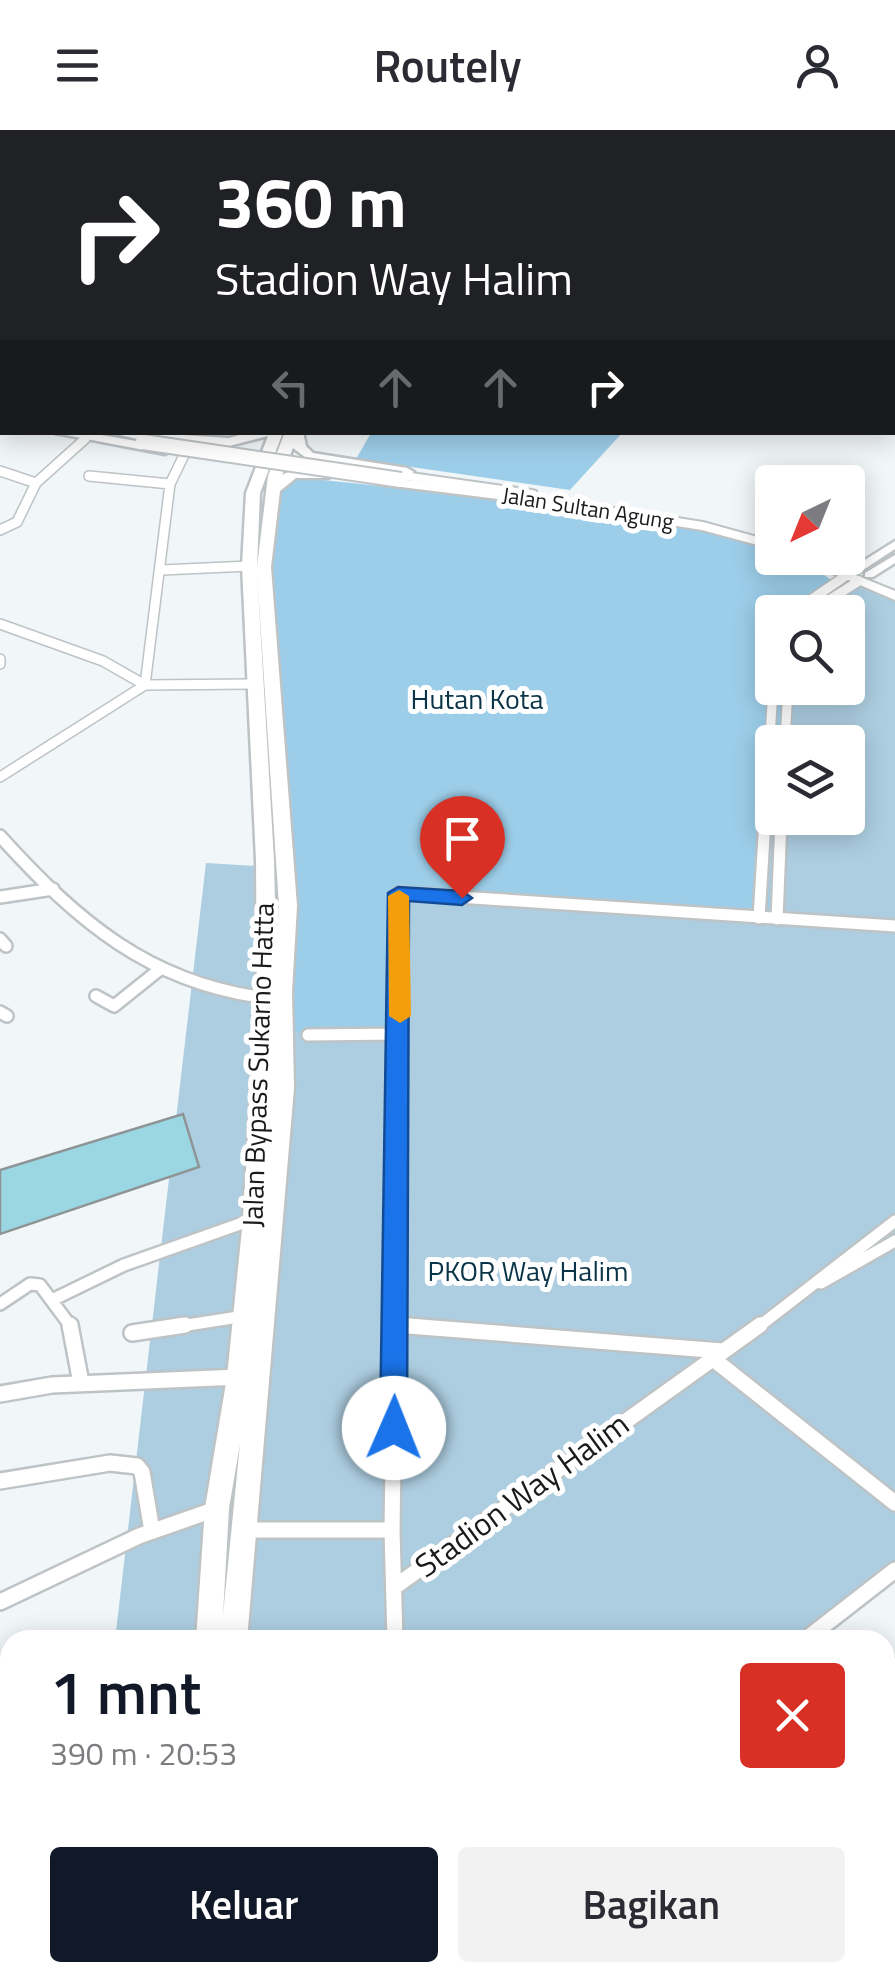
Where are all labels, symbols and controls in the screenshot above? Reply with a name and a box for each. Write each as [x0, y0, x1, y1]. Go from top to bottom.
text: Routely [373, 31, 522, 99]
icon: menu [50, 38, 105, 93]
icon: person [790, 38, 845, 93]
text: 360 m [215, 148, 407, 254]
icon: right [50, 170, 180, 300]
text: Stadion Way Halim [215, 244, 573, 312]
icon: left [263, 360, 318, 415]
icon: ahead [368, 360, 423, 415]
icon: ahead [473, 360, 528, 415]
icon: right [578, 360, 633, 415]
north arrow [755, 465, 865, 575]
map controls [755, 465, 865, 835]
street label: Jalan Sultan Agung [500, 478, 676, 538]
button: search [755, 595, 865, 705]
park label: Hutan Kota [411, 677, 543, 720]
button: layers [755, 725, 865, 835]
pin [420, 796, 505, 899]
icon: arrive [435, 811, 490, 866]
street label: Jalan Bypass Sukarno Hatta [230, 902, 285, 1228]
park label: PKOR Way Halim [428, 1249, 628, 1292]
position arrow [342, 1376, 446, 1480]
street label: Stadion Way Halim [404, 1400, 638, 1588]
text: 1 mnt [50, 1646, 201, 1737]
button: close [740, 1663, 845, 1768]
text: 390 m · 20:53 [50, 1729, 237, 1777]
button: Keluar [50, 1847, 438, 1962]
button: Bagikan [458, 1847, 845, 1962]

